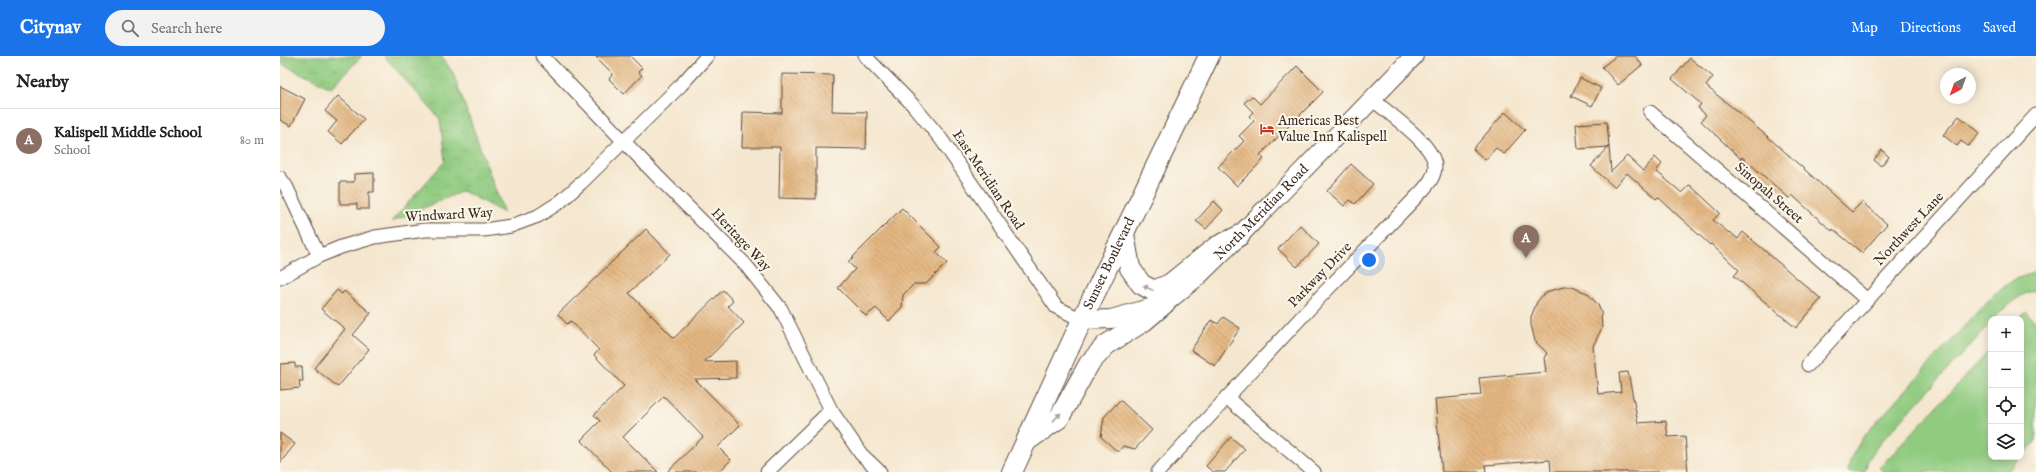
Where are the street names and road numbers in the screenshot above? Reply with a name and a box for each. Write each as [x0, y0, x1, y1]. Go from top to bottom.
street label: East Meridian Road [948, 127, 1028, 234]
street label: Sinopah Street [1731, 158, 1807, 228]
street label: North Meridian Road [1210, 160, 1313, 264]
street label: Northwest Lane [1870, 188, 1948, 270]
street label: Windward Way [405, 204, 494, 226]
street label: Heritage Way [707, 204, 775, 276]
street label: Sunset Boulevard [1079, 214, 1139, 313]
street label: Parkway Drive [1284, 238, 1356, 312]

